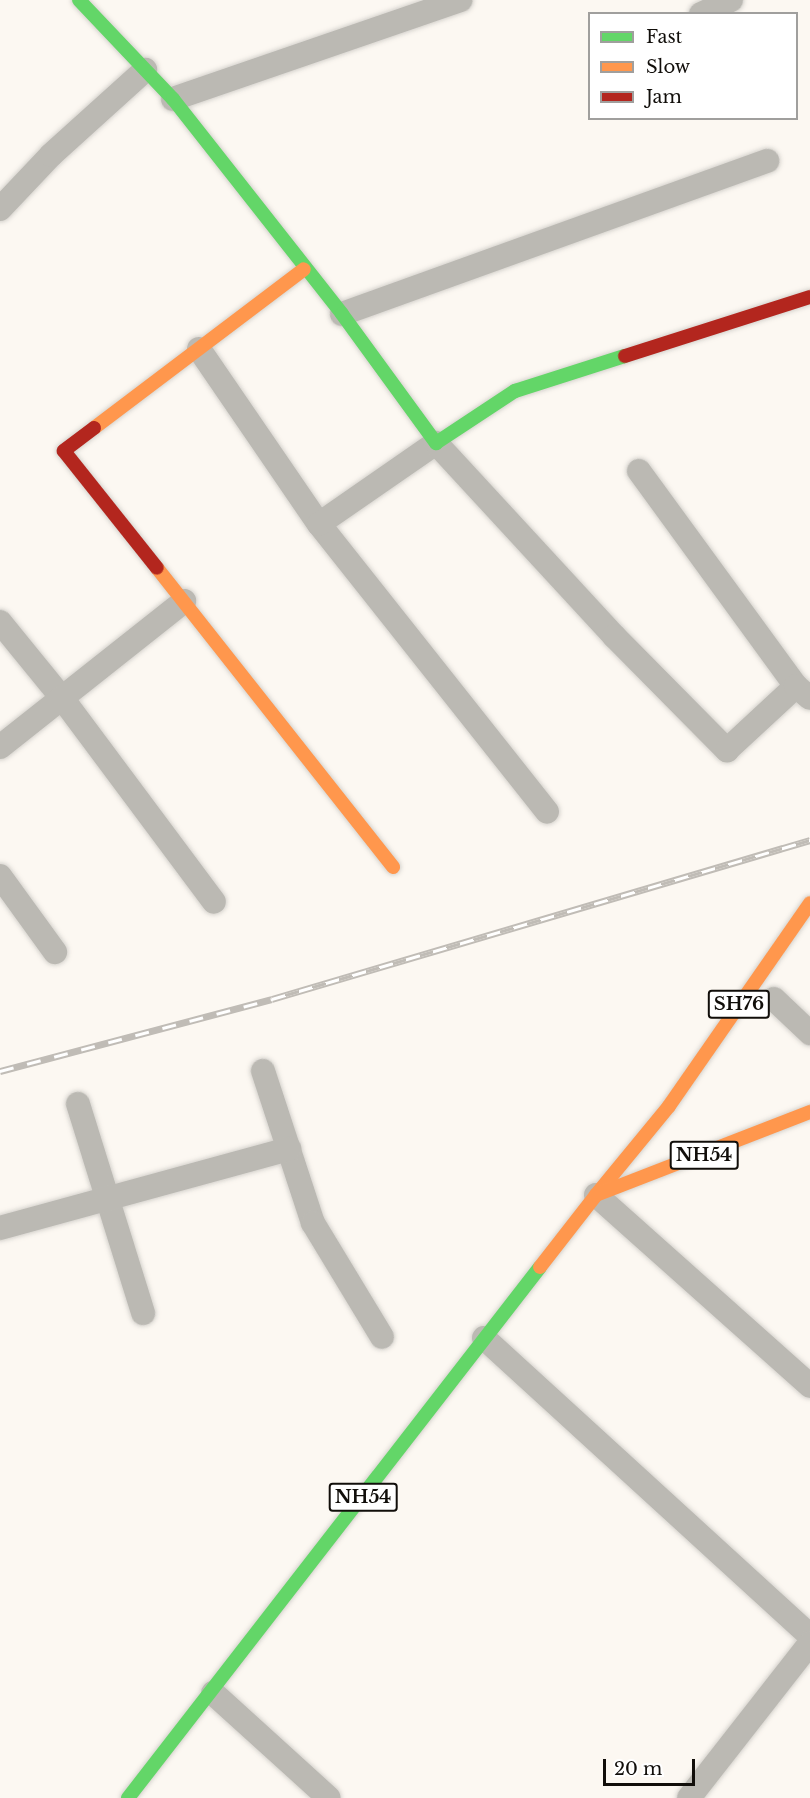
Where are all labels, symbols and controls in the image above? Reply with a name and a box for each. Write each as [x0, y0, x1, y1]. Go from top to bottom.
legend [588, 12, 798, 120]
text: Fast [646, 26, 682, 48]
text: Slow [646, 56, 690, 78]
text: Jam [646, 86, 682, 108]
road number: SH76 [708, 989, 771, 1019]
road number: NH54 [670, 1140, 738, 1170]
road number: NH54 [328, 1482, 398, 1512]
scale bar [606, 1747, 698, 1785]
text: 20 m [614, 1758, 662, 1780]

